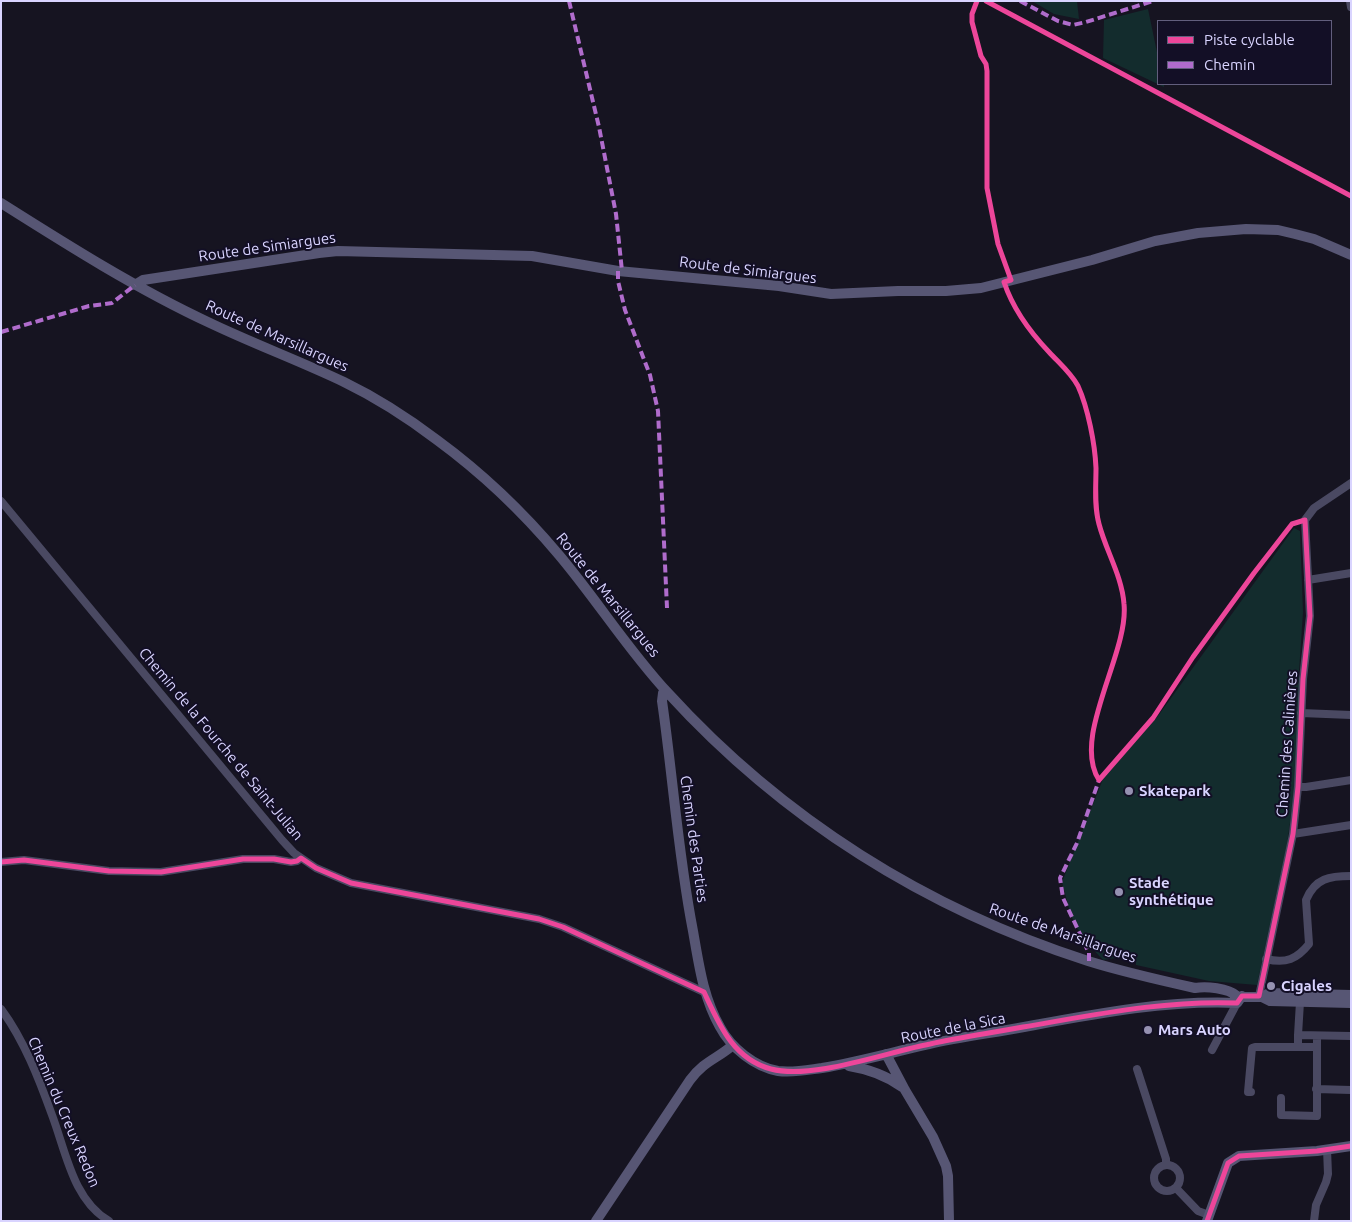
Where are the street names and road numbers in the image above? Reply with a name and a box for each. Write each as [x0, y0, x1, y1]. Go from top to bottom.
street label: Route de Simiargues [197, 228, 337, 266]
street label: Route de Simiargues [678, 253, 818, 287]
street label: Route de Marsillargues [203, 296, 351, 376]
street label: Route de Marsillargues [552, 529, 664, 661]
street label: Chemin de la Fourche de Saint-Julian [135, 644, 307, 844]
street label: Chemin des Calinières [1273, 670, 1301, 818]
street label: Chemin des Parties [676, 774, 712, 904]
street label: Route de Marsillargues [987, 899, 1139, 967]
street label: Route de la Sica [899, 1009, 1007, 1047]
street label: Chemin du Creux Redon [24, 1034, 104, 1190]

